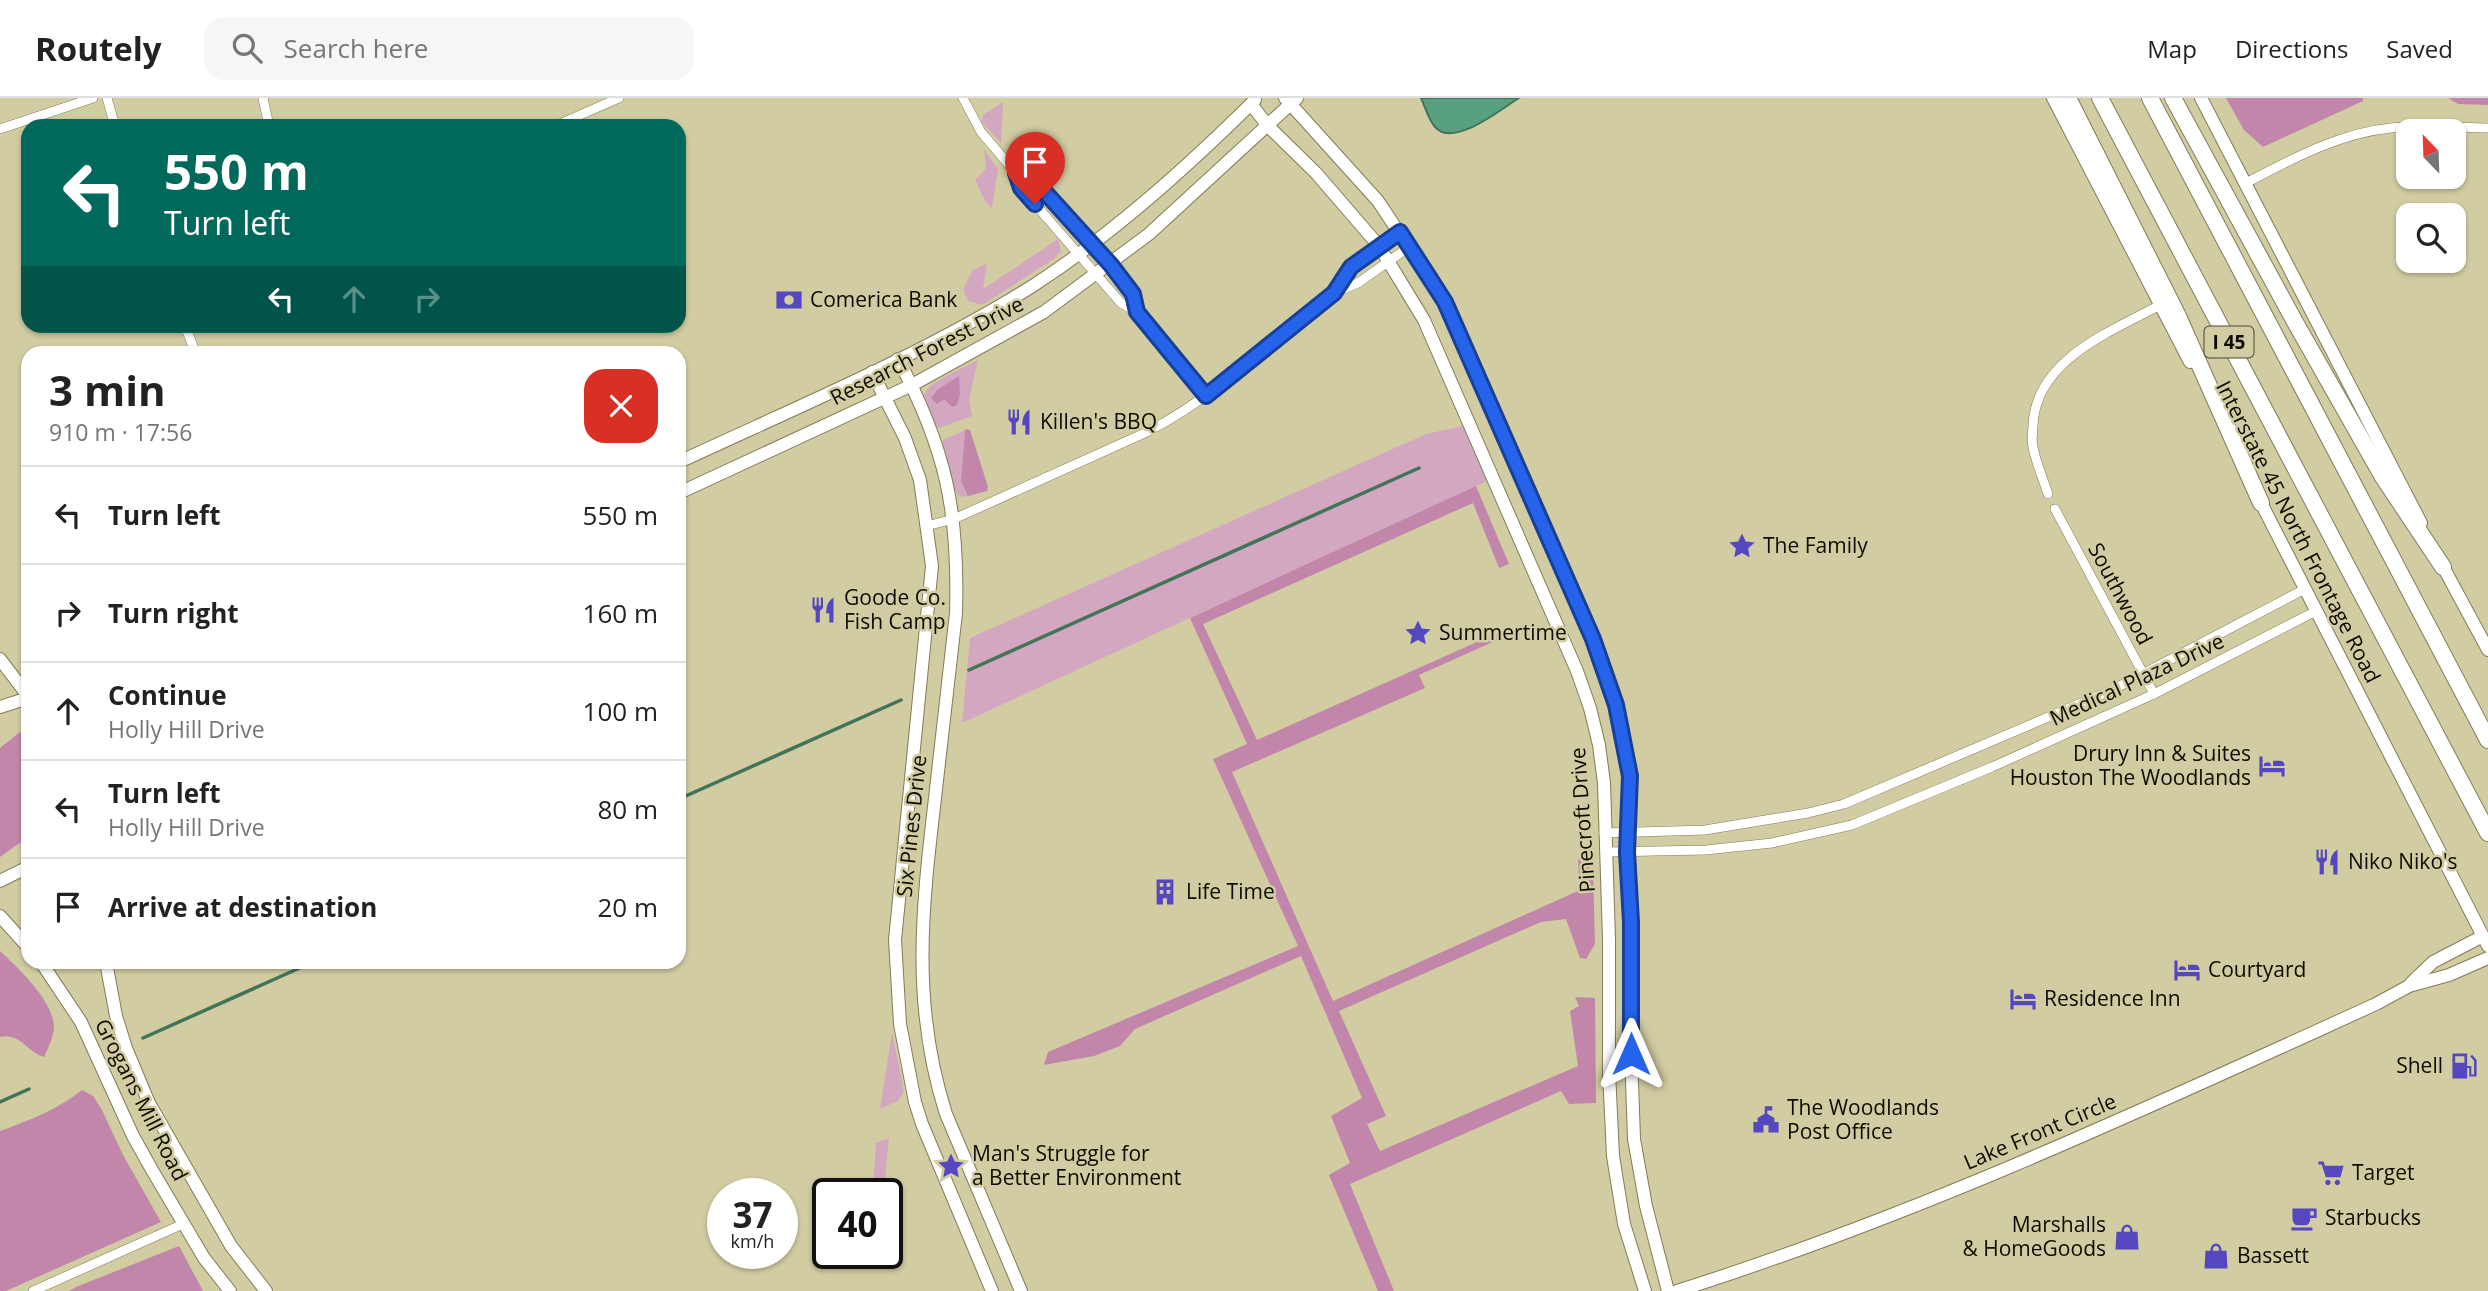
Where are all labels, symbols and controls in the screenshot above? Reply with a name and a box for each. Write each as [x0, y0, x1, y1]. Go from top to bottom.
search box [204, 17, 694, 80]
text: Routely [35, 26, 162, 71]
icon: search [228, 29, 266, 67]
text: Search here [284, 30, 428, 66]
text: Map [2147, 32, 2197, 65]
text: Directions [2235, 32, 2348, 65]
text: Saved [2386, 32, 2453, 65]
north arrow [2396, 119, 2466, 189]
map controls [2396, 119, 2466, 273]
pin [1005, 132, 1065, 204]
text: 550 m [164, 138, 309, 204]
icon: arrive [1016, 143, 1054, 181]
icon: left [49, 147, 140, 238]
text: Turn left [164, 201, 290, 244]
button: search [2396, 203, 2466, 273]
icon: left [262, 280, 300, 318]
icon: ahead [335, 280, 373, 318]
icon: right [408, 280, 446, 318]
bank icon: Comerica Bank [774, 285, 804, 315]
place label: Comerica Bank [810, 285, 957, 313]
street label: Research Forest Drive [825, 289, 1028, 411]
road number: I 45 [2204, 326, 2254, 358]
text: 3 min [49, 361, 166, 418]
button: close [584, 369, 658, 443]
street label: Interstate 45 North Frontage Road [2210, 376, 2388, 687]
restaurant icon: Killen's BBQ [1004, 407, 1034, 437]
place label: Killen's BBQ [1040, 407, 1157, 435]
text: 910 m · 17:56 [49, 416, 192, 448]
icon: left [49, 496, 87, 534]
text: Turn left [108, 497, 220, 533]
text: 550 m [583, 497, 658, 533]
place icon: The Family [1727, 531, 1757, 561]
place label: The Family [1763, 531, 1868, 559]
street label: Southwood [2082, 538, 2159, 649]
place label: Goode Co. Fish Camp [844, 583, 946, 635]
icon: right [49, 594, 87, 632]
text: Turn right [108, 595, 239, 631]
text: 160 m [583, 595, 658, 631]
restaurant icon: Goode Co. Fish Camp [808, 595, 838, 625]
place icon: Summertime [1403, 618, 1433, 648]
place label: Summertime [1439, 618, 1567, 646]
street label: Medical Plaza Drive [2045, 626, 2228, 732]
text: Continue [108, 677, 227, 713]
icon: ahead [49, 692, 87, 730]
text: 100 m [583, 693, 658, 729]
text: Holly Hill Drive [108, 713, 265, 745]
place label: Drury Inn & Suites Houston The Woodlands [2010, 739, 2251, 791]
street label: Pinecroft Drive [1563, 747, 1601, 894]
hotel icon: Drury Inn & Suites Houston The Woodlands [2257, 751, 2287, 781]
street label: Six Pines Drive [890, 753, 932, 898]
text: Turn left [108, 775, 220, 811]
icon: left [49, 790, 87, 828]
text: 80 m [597, 791, 658, 827]
text: Holly Hill Drive [108, 811, 265, 843]
restaurant icon: Niko Niko's [2312, 847, 2342, 877]
place label: Niko Niko's [2348, 847, 2458, 875]
building icon: Life Time [1150, 877, 1180, 907]
place label: Life Time [1186, 877, 1275, 905]
icon: arrive [49, 888, 87, 926]
text: Arrive at destination [108, 889, 377, 925]
text: 20 m [597, 889, 658, 925]
hotel icon: Courtyard [2172, 955, 2202, 985]
place label: Courtyard [2208, 955, 2306, 983]
hotel icon: Residence Inn [2008, 984, 2038, 1014]
place label: Residence Inn [2044, 984, 2181, 1012]
street label: Grogans Mill Road [89, 1014, 195, 1185]
position arrow [1594, 1017, 1668, 1091]
place label: Shell [2396, 1051, 2443, 1079]
fuel station icon: Shell [2449, 1051, 2479, 1081]
street label: Lake Front Circle [1959, 1086, 2120, 1176]
place label: The Woodlands Post Office [1787, 1093, 1939, 1145]
public building icon: The Woodlands Post Office [1751, 1105, 1781, 1135]
place label: Man's Struggle for a Better Environment [972, 1139, 1181, 1191]
place icon: Man's Struggle for a Better Environment [936, 1151, 966, 1181]
supermarket icon: Target [2316, 1158, 2346, 1188]
place label: Target [2352, 1158, 2415, 1186]
speed limit sign: 40 [812, 1178, 903, 1269]
text: 37 [732, 1191, 773, 1238]
cafe icon: Starbucks [2289, 1203, 2319, 1233]
place label: Starbucks [2325, 1203, 2421, 1231]
place label: Marshalls & HomeGoods [1963, 1210, 2106, 1262]
shop icon: Marshalls & HomeGoods [2112, 1222, 2142, 1252]
text: km/h [731, 1229, 774, 1253]
shop icon: Bassett [2201, 1241, 2231, 1271]
place label: Bassett [2237, 1241, 2309, 1269]

